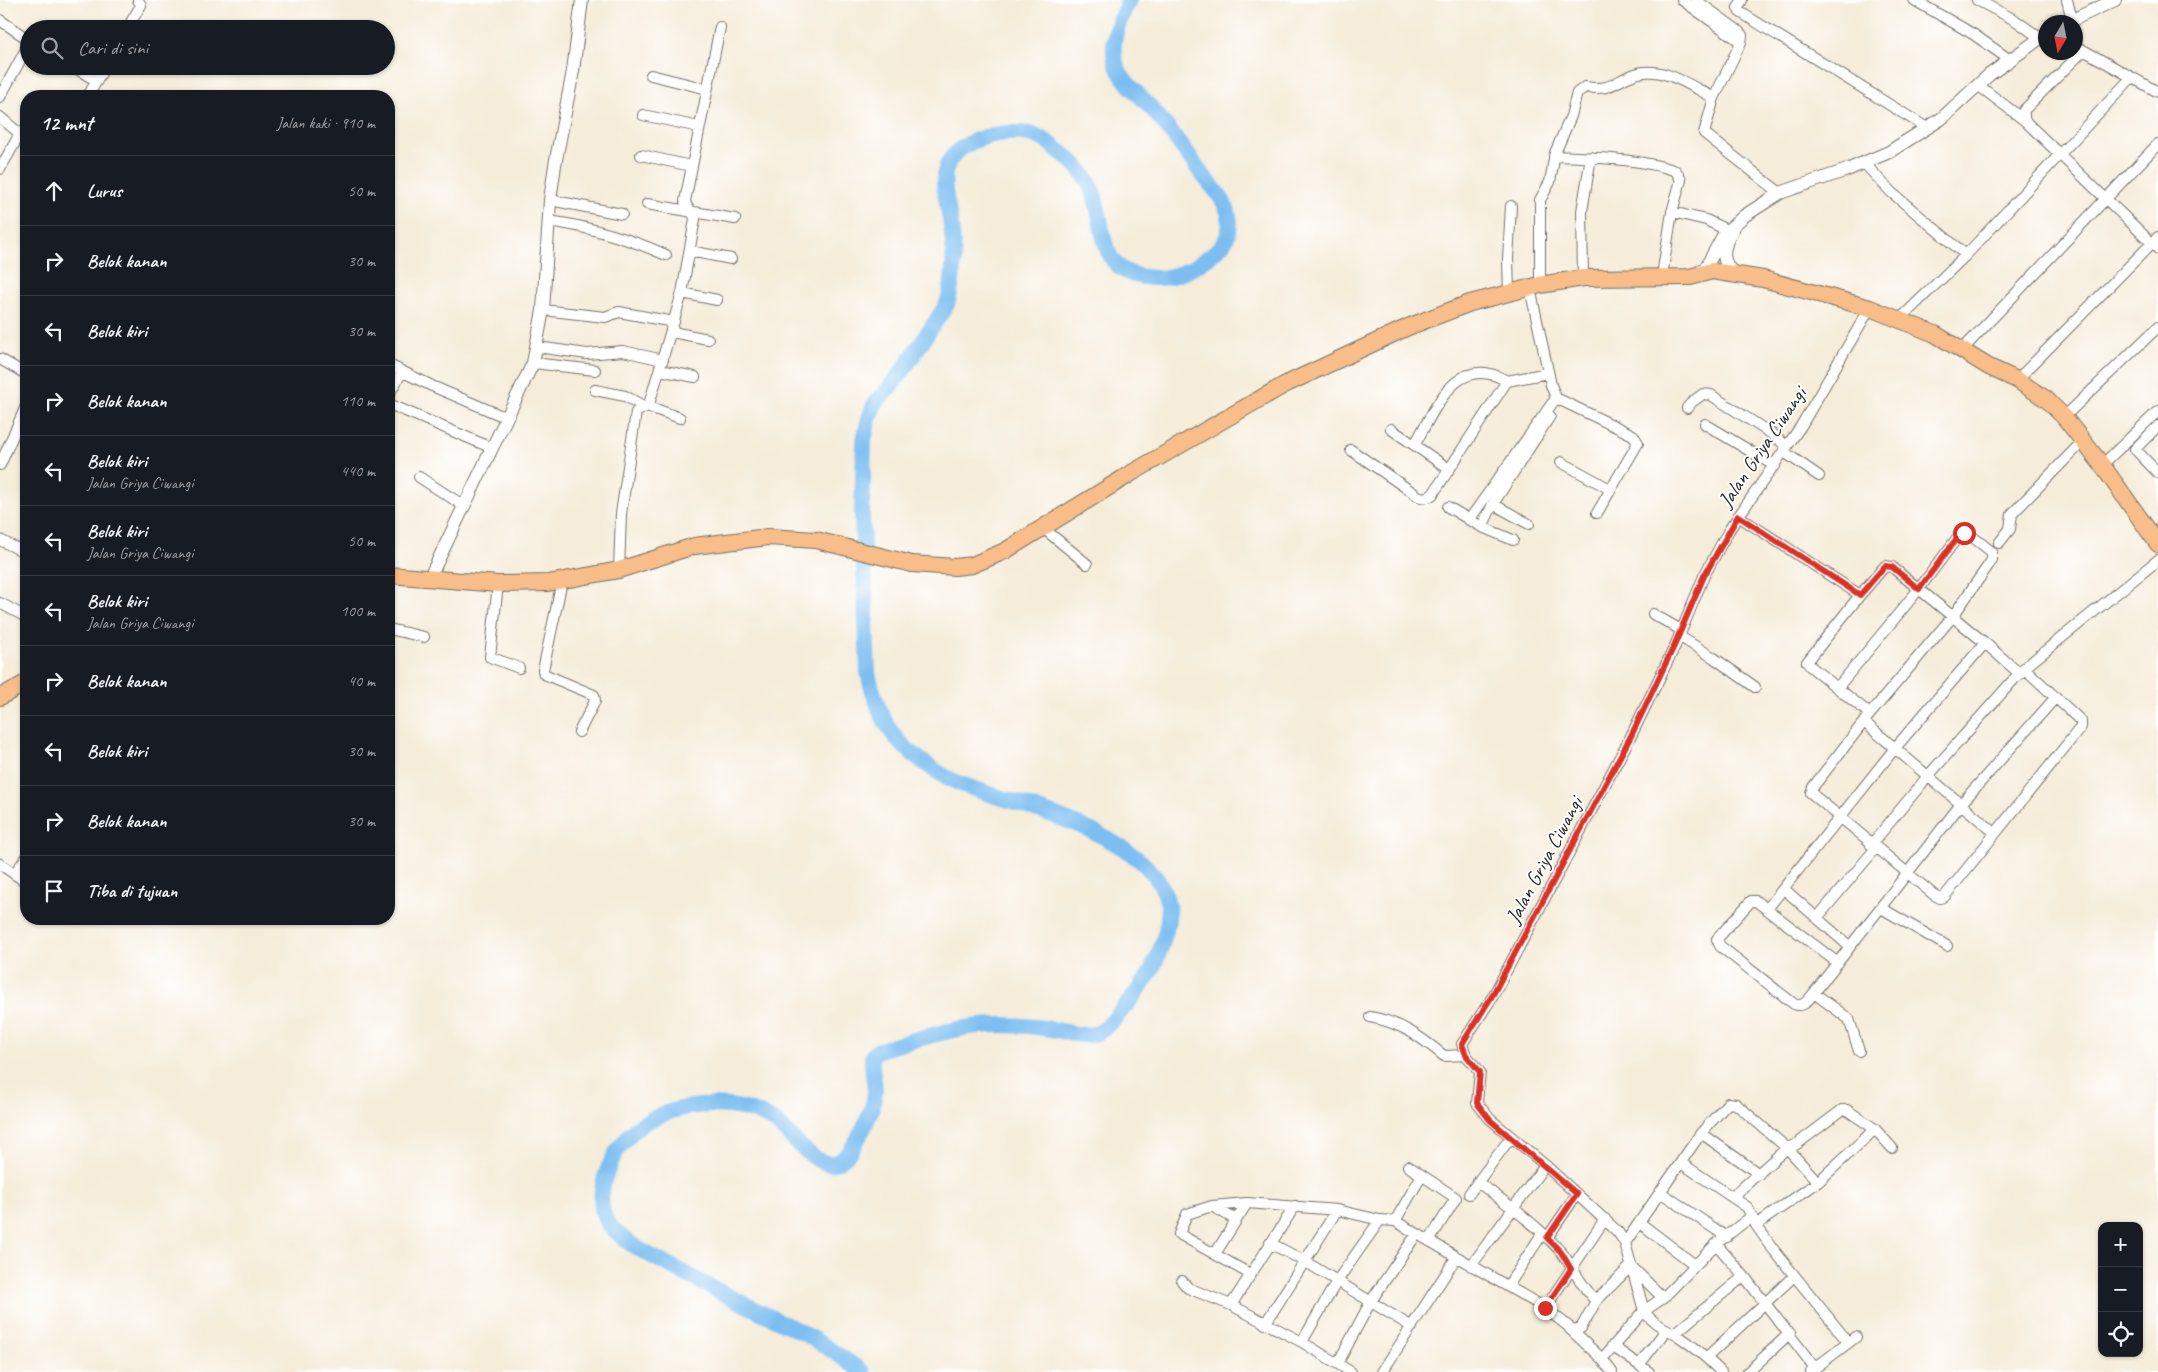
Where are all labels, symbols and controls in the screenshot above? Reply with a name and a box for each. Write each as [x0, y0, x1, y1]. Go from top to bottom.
north arrow [2038, 15, 2083, 60]
search box [20, 20, 395, 75]
icon: search [38, 34, 66, 62]
text: Cari di sini [78, 36, 148, 60]
text: 12 mnt [40, 110, 93, 136]
text: Jalan kaki · 910 m [277, 113, 375, 133]
icon: ahead [40, 177, 68, 205]
text: Lurus [87, 179, 122, 203]
text: 50 m [348, 181, 375, 201]
icon: right [40, 247, 68, 275]
text: Belok kanan [87, 249, 166, 273]
text: 30 m [348, 251, 375, 271]
icon: left [40, 317, 68, 345]
text: Belok kiri [87, 319, 147, 343]
text: 30 m [348, 321, 375, 341]
street label: Jalan Griya Ciwangi [1712, 379, 1814, 513]
icon: right [40, 387, 68, 415]
text: Belok kanan [87, 389, 166, 413]
text: 110 m [341, 391, 375, 411]
text: Belok kiri [87, 449, 147, 473]
icon: left [40, 457, 68, 485]
text: 440 m [341, 461, 375, 481]
text: Jalan Griya Ciwangi [87, 473, 193, 493]
text: Belok kiri [87, 519, 147, 543]
route start [1953, 522, 1976, 545]
icon: left [40, 527, 68, 555]
text: 50 m [348, 531, 375, 551]
text: Jalan Griya Ciwangi [87, 543, 193, 563]
text: Belok kiri [87, 589, 147, 613]
icon: left [40, 597, 68, 625]
text: 100 m [341, 601, 375, 621]
text: Jalan Griya Ciwangi [87, 613, 193, 633]
icon: right [40, 667, 68, 695]
text: Belok kanan [87, 669, 166, 693]
text: 40 m [348, 671, 375, 691]
icon: left [40, 737, 68, 765]
text: Belok kiri [87, 739, 147, 763]
text: 30 m [348, 741, 375, 761]
street label: Jalan Griya Ciwangi [1499, 790, 1590, 929]
icon: right [40, 807, 68, 835]
text: Belok kanan [87, 809, 166, 833]
text: 30 m [348, 811, 375, 831]
icon: arrive [40, 877, 68, 905]
text: Tiba di tujuan [87, 879, 177, 903]
map controls [2098, 1222, 2143, 1357]
button: + [2098, 1222, 2143, 1267]
button: − [2098, 1267, 2143, 1312]
route end [1534, 1297, 1557, 1320]
button: locate [2098, 1312, 2143, 1357]

